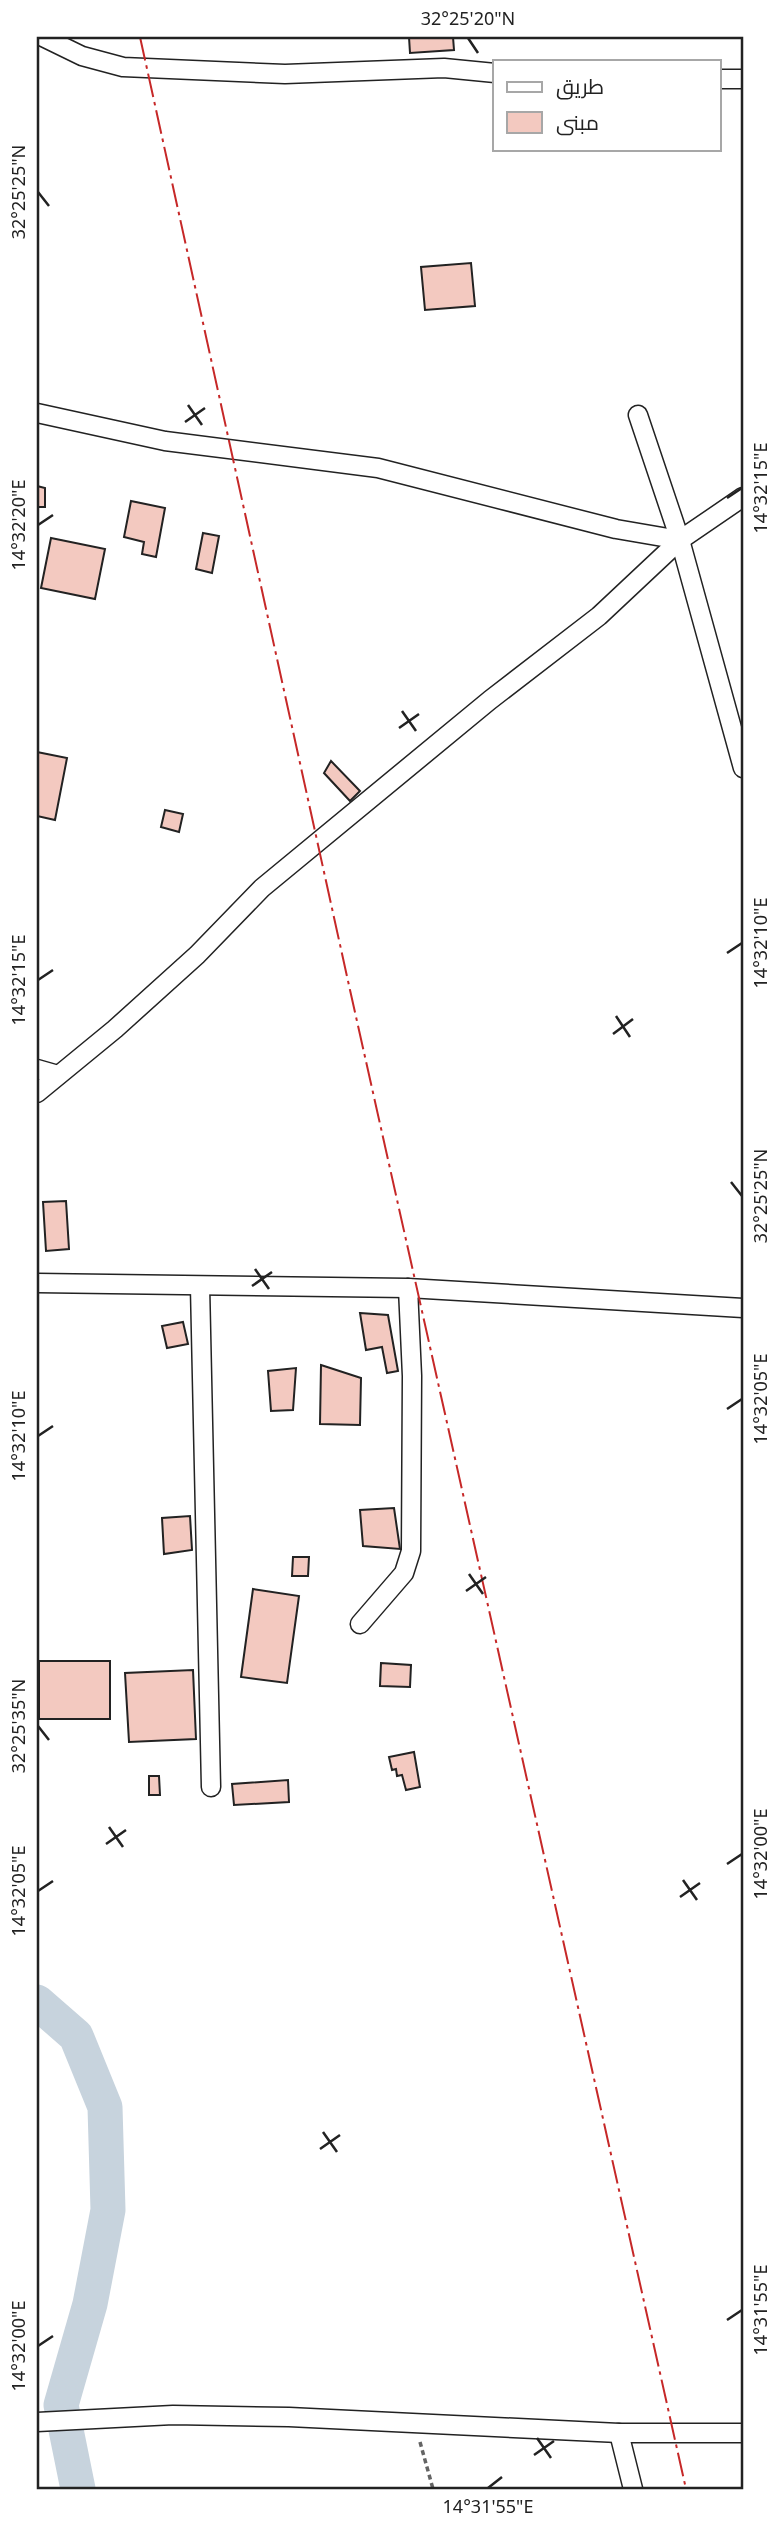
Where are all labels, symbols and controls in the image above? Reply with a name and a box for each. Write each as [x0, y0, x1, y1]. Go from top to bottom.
text: 32°25'20"N [421, 6, 515, 30]
legend [493, 60, 720, 150]
text: طريق [556, 72, 604, 100]
text: مبنى [556, 108, 599, 136]
text: 32°25'25"N [6, 145, 30, 239]
text: 14°32'15"E [748, 443, 772, 533]
text: 14°32'20"E [6, 480, 30, 570]
text: 14°32'10"E [748, 898, 772, 988]
text: 14°32'15"E [6, 935, 30, 1025]
text: 32°25'25"N [748, 1149, 772, 1243]
text: 14°32'05"E [748, 1354, 772, 1444]
text: 14°32'10"E [6, 1391, 30, 1481]
text: 32°25'35"N [6, 1679, 30, 1773]
text: 14°32'00"E [748, 1809, 772, 1899]
text: 14°32'05"E [6, 1846, 30, 1936]
text: 14°31'55"E [748, 2265, 772, 2355]
text: 14°32'00"E [6, 2301, 30, 2391]
text: 14°31'55"E [443, 2494, 533, 2518]

